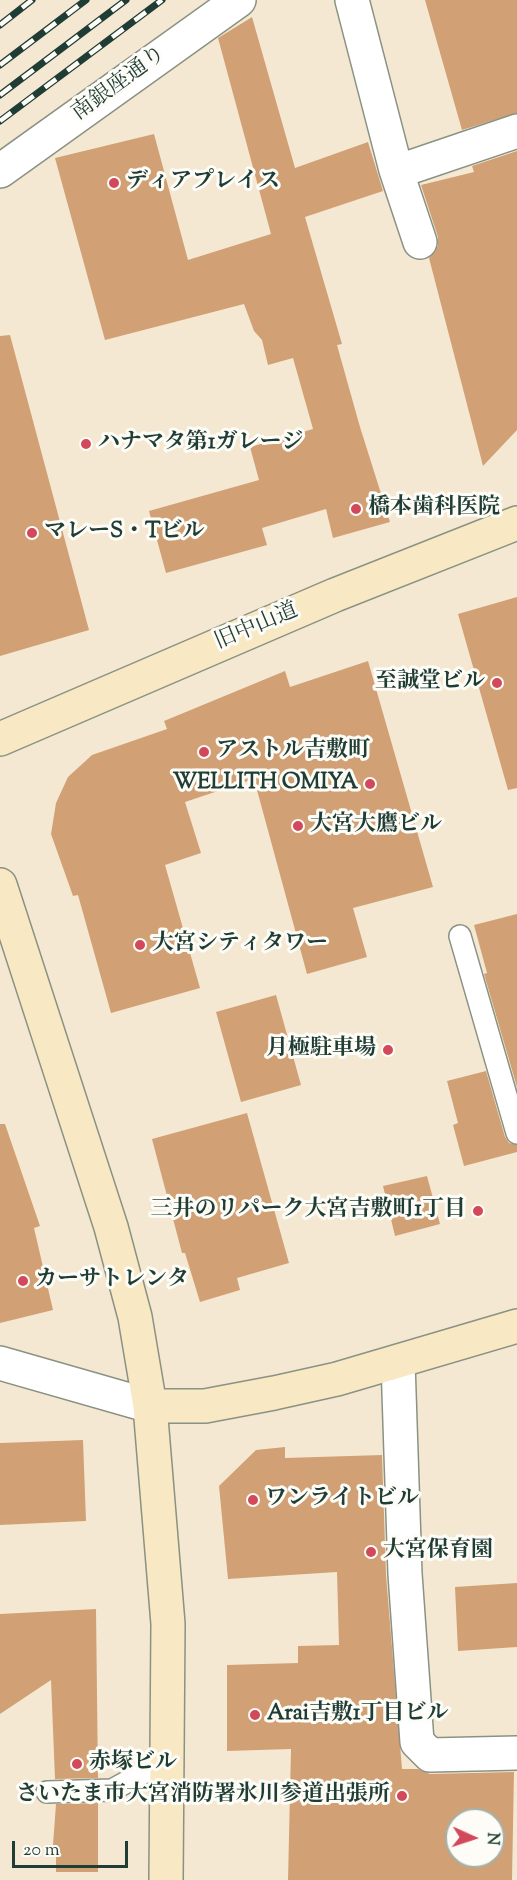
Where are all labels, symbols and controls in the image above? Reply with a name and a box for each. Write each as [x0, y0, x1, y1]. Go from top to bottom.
street label: 南銀座通り [68, 42, 172, 128]
place label: ディアプレイス [126, 170, 280, 196]
marker: ディアプレイス [107, 176, 121, 190]
place label: ハナマタ第1ガレージ [98, 431, 303, 457]
marker: ハナマタ第1ガレージ [79, 437, 93, 451]
place label: 橋本歯科医院 [368, 496, 500, 522]
marker: 橋本歯科医院 [349, 502, 363, 516]
place label: マレーS・Tビル [44, 520, 205, 546]
marker: マレーS・Tビル [25, 526, 39, 540]
street label: 旧中山道 [211, 599, 303, 657]
place label: 至誠堂ビル [375, 670, 485, 696]
marker: 至誠堂ビル [490, 676, 504, 690]
place label: アストル吉敷町 [216, 739, 370, 765]
marker: アストル吉敷町 [197, 745, 211, 759]
place label: WELLITH OMIYA [173, 771, 358, 797]
marker: WELLITH OMIYA [363, 777, 377, 791]
place label: 大宮大鷹ビル [310, 813, 442, 839]
marker: 大宮大鷹ビル [291, 819, 305, 833]
place label: 大宮シティタワー [152, 932, 328, 958]
marker: 大宮シティタワー [133, 938, 147, 952]
place label: 月極駐車場 [266, 1037, 376, 1063]
marker: 月極駐車場 [381, 1043, 395, 1057]
place label: 三井のリパーク大宮吉敷町1丁目 [151, 1198, 466, 1224]
marker: 三井のリパーク大宮吉敷町1丁目 [471, 1204, 485, 1218]
place label: カーサトレンタ [35, 1268, 189, 1294]
marker: カーサトレンタ [16, 1274, 30, 1288]
place label: ワンライトビル [265, 1487, 419, 1513]
marker: ワンライトビル [246, 1493, 260, 1507]
place label: 大宮保育園 [383, 1539, 493, 1565]
marker: 大宮保育園 [364, 1545, 378, 1559]
place label: Arai吉敷1丁目ビル [267, 1702, 449, 1728]
marker: Arai吉敷1丁目ビル [248, 1708, 262, 1722]
place label: 赤塚ビル [89, 1751, 177, 1777]
marker: 赤塚ビル [70, 1757, 84, 1771]
place label: さいたま市大宮消防署氷川参道出張所 [16, 1783, 390, 1809]
marker: さいたま市大宮消防署氷川参道出張所 [395, 1789, 409, 1803]
north arrow [445, 1808, 505, 1868]
scale bar [15, 1829, 130, 1867]
text: N [480, 1832, 503, 1846]
text: 20 m [23, 1838, 60, 1864]

